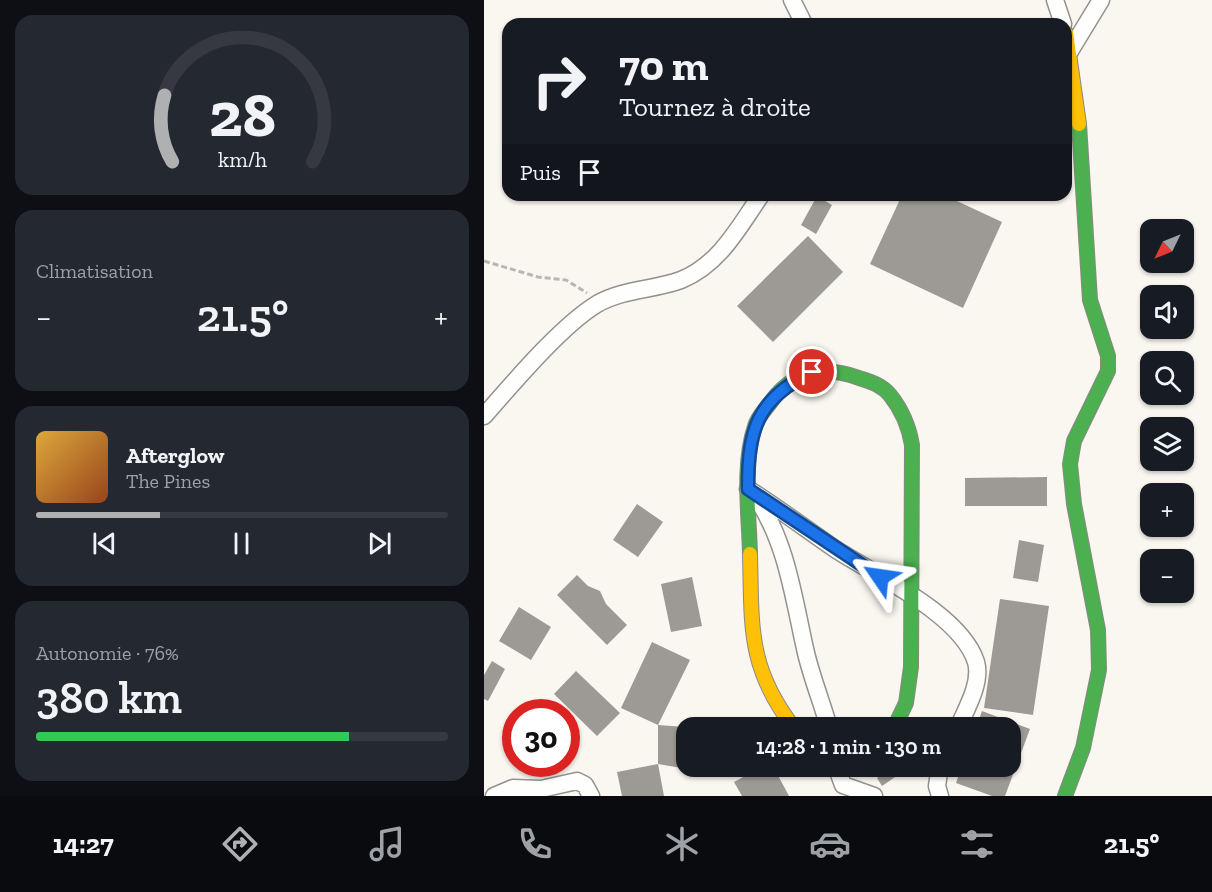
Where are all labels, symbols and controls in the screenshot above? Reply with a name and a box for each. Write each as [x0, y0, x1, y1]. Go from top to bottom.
text: 70 m [619, 40, 709, 91]
icon: right [520, 42, 598, 120]
text: 28 [208, 77, 276, 152]
text: Tournez à droite [619, 91, 811, 123]
text: km/h [218, 148, 266, 173]
icon: arrive [573, 156, 606, 189]
text: Puis [520, 159, 561, 186]
north arrow [1140, 219, 1194, 273]
map controls [1140, 219, 1194, 603]
text: Climatisation [36, 259, 153, 283]
button: sound [1140, 285, 1194, 339]
text: 21.5° [197, 289, 289, 343]
text: − [36, 297, 51, 336]
text: + [434, 297, 448, 336]
pin [786, 346, 837, 397]
button: search [1140, 351, 1194, 405]
icon: arrive [795, 355, 828, 388]
button: layers [1140, 417, 1194, 471]
text: Afterglow [126, 442, 224, 469]
text: The Pines [126, 469, 210, 493]
button: + [1140, 483, 1194, 537]
icon: previous [88, 527, 121, 560]
icon: pause [225, 527, 258, 560]
icon: next [363, 527, 396, 560]
position arrow [848, 545, 912, 609]
button: − [1140, 549, 1194, 603]
text: Autonomie · 76% [36, 641, 179, 665]
text: 380 km [36, 671, 182, 725]
speed limit sign: 30 [502, 699, 580, 777]
text: 14:28 · 1 min · 130 m [756, 733, 941, 760]
icon: directions [219, 823, 261, 865]
icon: music [366, 823, 408, 865]
icon: phone [514, 823, 556, 865]
icon: climate [661, 823, 703, 865]
icon: car [809, 823, 851, 865]
icon: filters [956, 823, 998, 865]
text: 14:27 [53, 828, 114, 860]
text: 21.5° [1104, 828, 1159, 860]

